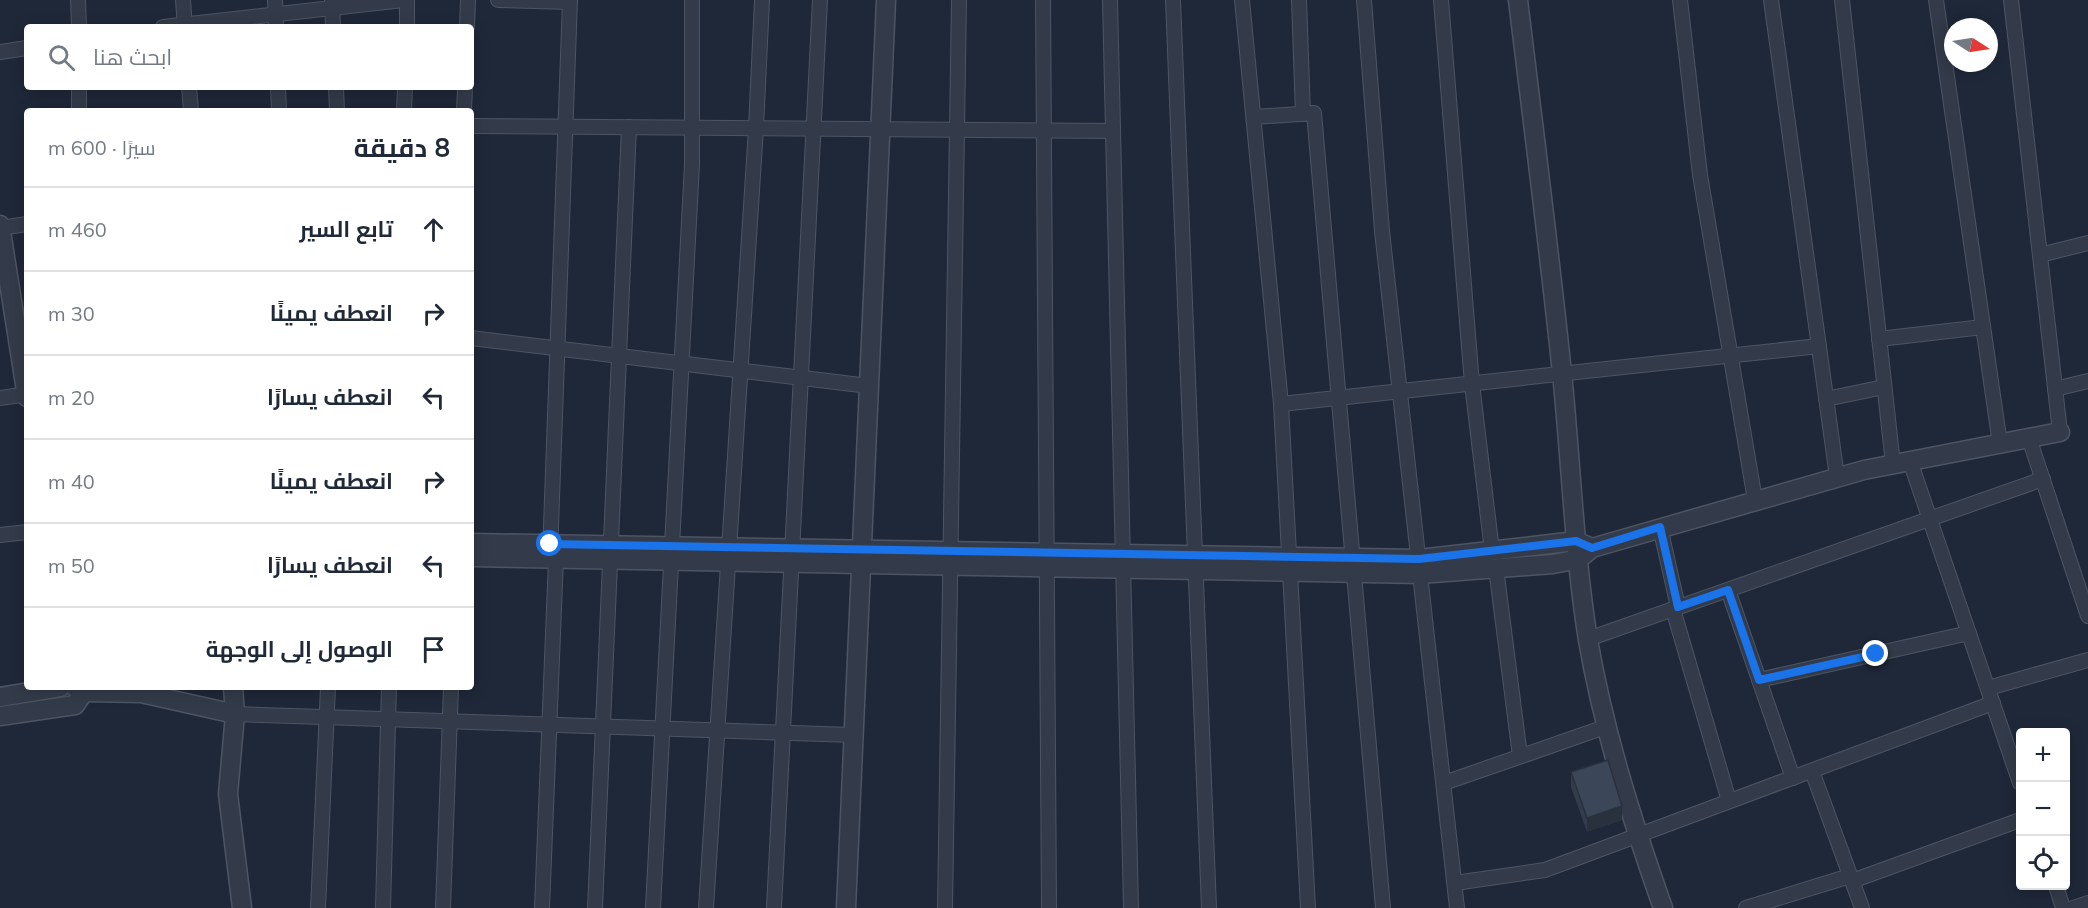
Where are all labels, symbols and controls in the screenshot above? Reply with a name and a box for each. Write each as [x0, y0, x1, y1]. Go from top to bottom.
north arrow [1944, 18, 1998, 72]
search box [24, 24, 474, 90]
icon: search [45, 41, 78, 74]
text: ابحث هنا [93, 43, 172, 71]
text: 8 دقيقة [354, 131, 450, 164]
text: سيرًا · 600 m [48, 135, 156, 160]
icon: ahead [417, 213, 450, 246]
text: تابع السير [299, 215, 393, 243]
text: 460 m [48, 217, 107, 242]
icon: right [417, 297, 450, 330]
text: انعطف يمينًا [270, 299, 393, 327]
text: 30 m [48, 301, 95, 326]
icon: left [417, 381, 450, 414]
text: انعطف يسارًا [267, 383, 393, 411]
text: 20 m [48, 385, 95, 410]
icon: right [417, 465, 450, 498]
text: انعطف يمينًا [270, 467, 393, 495]
text: 40 m [48, 469, 95, 494]
route start [536, 530, 562, 556]
icon: left [417, 549, 450, 582]
text: انعطف يسارًا [267, 551, 393, 579]
text: 50 m [48, 553, 95, 578]
icon: arrive [417, 633, 450, 666]
text: الوصول إلى الوجهة [206, 635, 393, 663]
route end [1862, 640, 1888, 666]
map controls [2016, 728, 2070, 890]
button: + [2016, 728, 2070, 782]
button: − [2016, 782, 2070, 836]
button: locate [2016, 836, 2070, 890]

